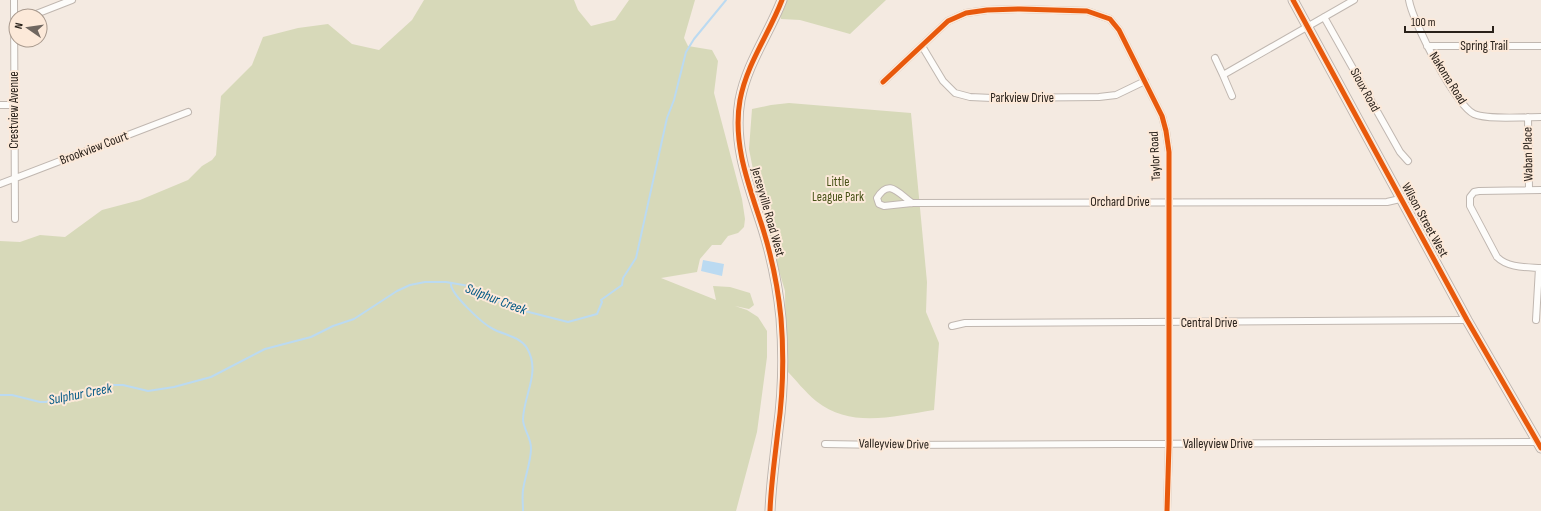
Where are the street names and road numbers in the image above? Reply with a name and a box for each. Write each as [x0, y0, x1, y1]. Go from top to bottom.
street label: Spring Trail [1460, 38, 1508, 54]
street label: Nakoma Road [1426, 49, 1470, 107]
street label: Sioux Road [1347, 65, 1383, 115]
street label: Crestview Avenue [6, 71, 22, 149]
street label: Parkview Drive [990, 90, 1054, 106]
street label: Waban Place [1520, 127, 1536, 181]
street label: Brookview Court [58, 128, 130, 168]
street label: Taylor Road [1146, 131, 1164, 181]
street label: Jerseyville Road West [747, 165, 788, 258]
street label: Wilson Street West [1398, 180, 1452, 260]
street label: Orchard Drive [1090, 194, 1150, 210]
street label: Central Drive [1181, 315, 1237, 331]
street label: Valleyview Drive [859, 435, 929, 453]
street label: Valleyview Drive [1183, 436, 1253, 452]

